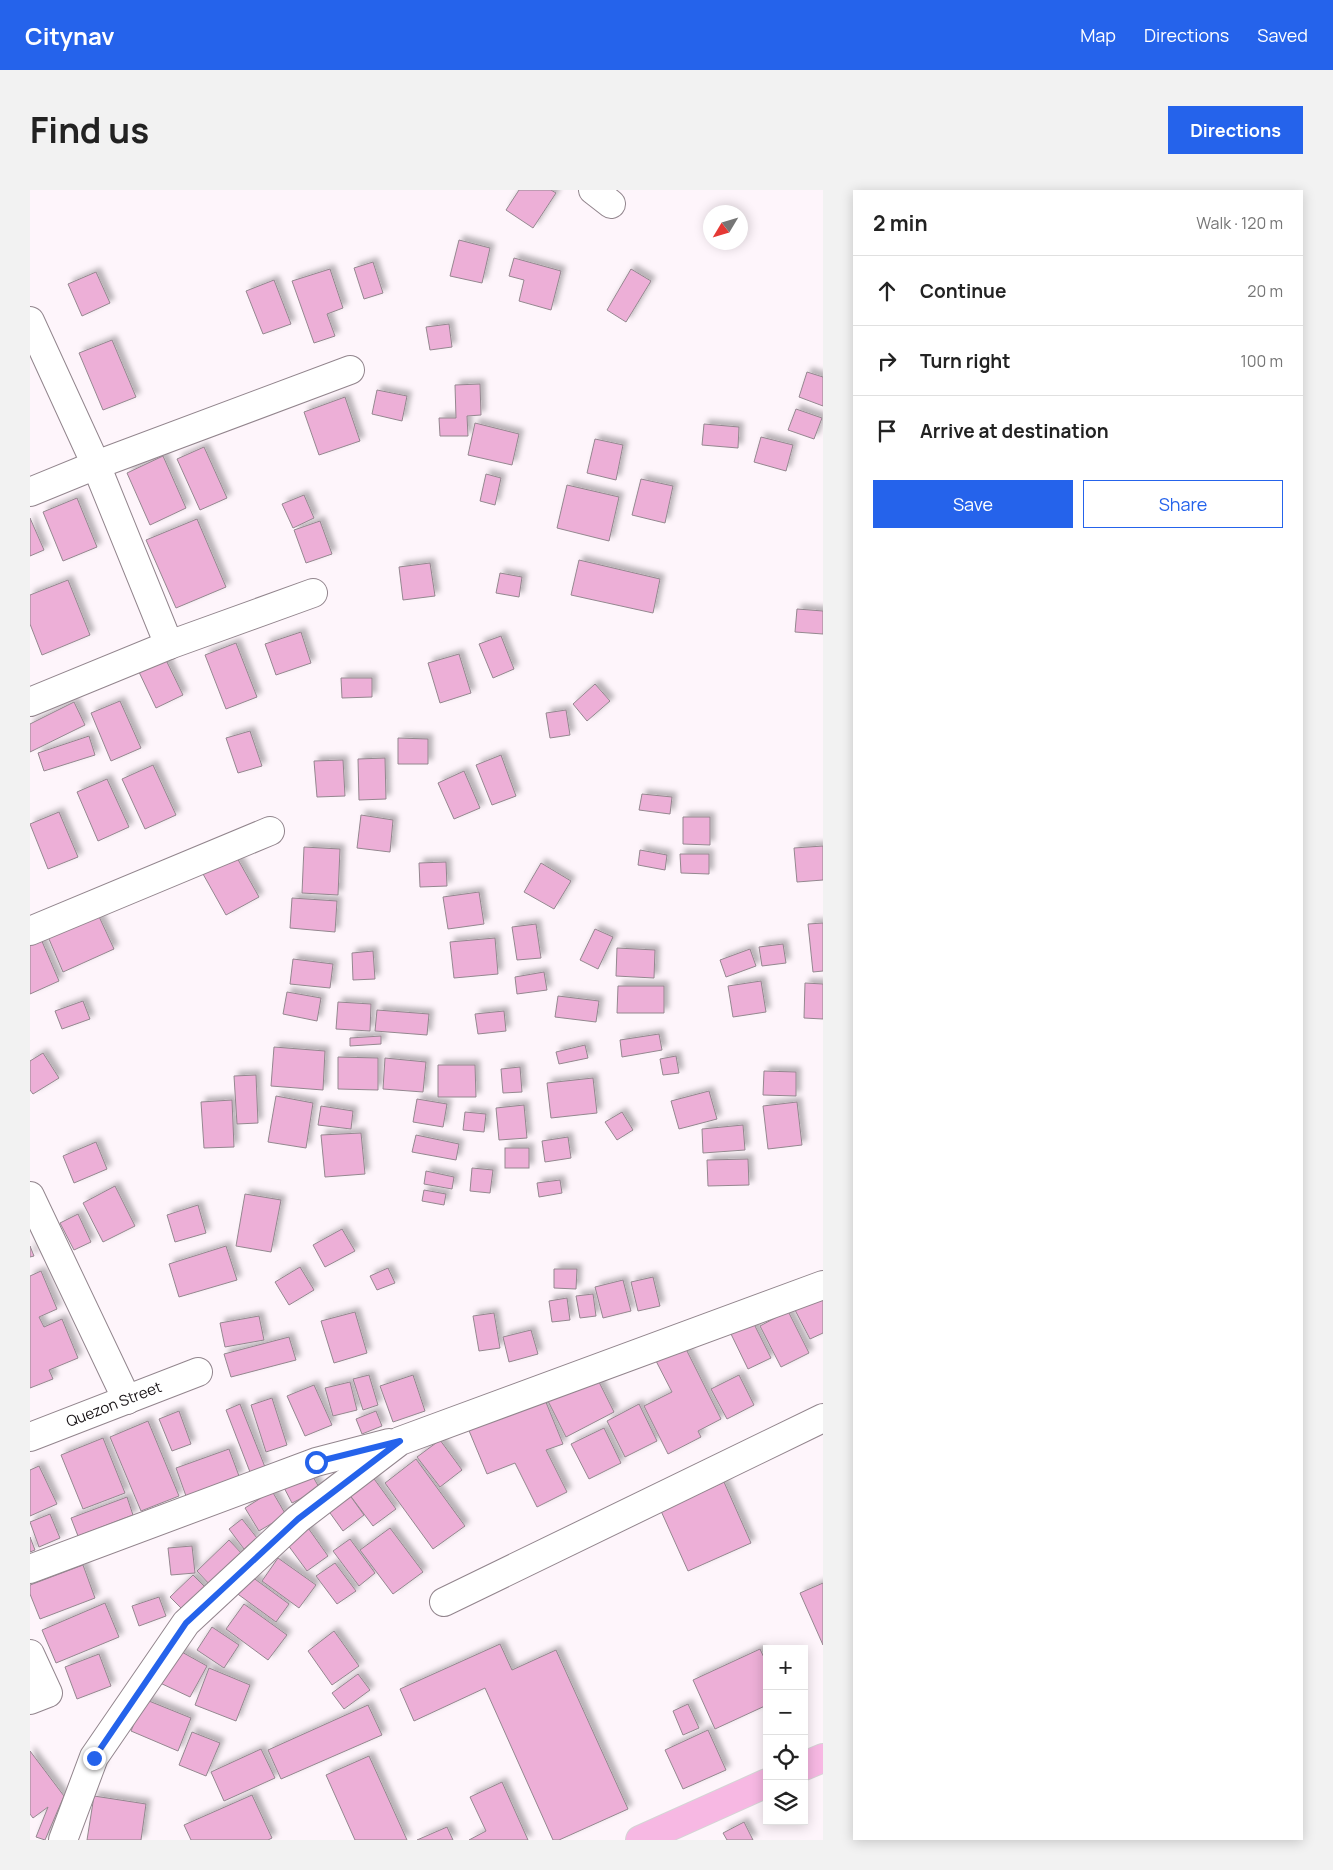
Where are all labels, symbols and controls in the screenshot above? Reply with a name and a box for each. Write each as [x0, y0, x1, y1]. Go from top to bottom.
text: Citynav [25, 19, 115, 52]
text: Map [1080, 23, 1116, 47]
text: Directions [1144, 23, 1229, 47]
text: Saved [1257, 23, 1308, 47]
text: Find us [30, 106, 149, 154]
button: Directions [1168, 106, 1303, 154]
north arrow [703, 205, 748, 250]
text: 2 min [873, 209, 928, 237]
text: Walk · 120 m [1196, 212, 1283, 234]
icon: ahead [873, 277, 901, 305]
text: Continue [920, 278, 1006, 304]
text: 20 m [1247, 280, 1283, 302]
icon: right [873, 347, 901, 375]
text: Turn right [920, 348, 1010, 374]
text: 100 m [1240, 350, 1283, 372]
icon: arrive [873, 417, 901, 445]
text: Arrive at destination [920, 418, 1109, 444]
button: Save [873, 480, 1073, 528]
button: Share [1083, 480, 1283, 528]
street label: Quezon Street [63, 1376, 165, 1432]
route start [305, 1451, 328, 1474]
map controls [763, 1645, 808, 1825]
button: + [763, 1645, 808, 1690]
button: − [763, 1690, 808, 1735]
button: locate [763, 1735, 808, 1780]
route end [83, 1747, 106, 1770]
button: layers [763, 1780, 808, 1825]

